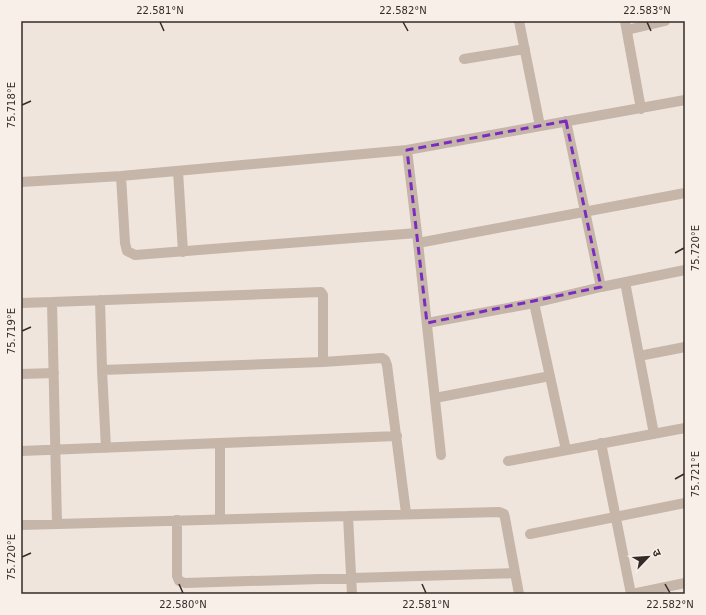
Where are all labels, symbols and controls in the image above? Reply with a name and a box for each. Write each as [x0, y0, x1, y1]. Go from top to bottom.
text: 22.581°N [136, 5, 184, 16]
text: 22.582°N [379, 5, 427, 16]
text: 22.583°N [623, 5, 671, 16]
text: 75.718°E [6, 82, 17, 128]
text: 75.720°E [690, 225, 701, 271]
text: 75.719°E [6, 308, 17, 354]
text: 75.721°E [690, 451, 701, 497]
text: 75.720°E [6, 534, 17, 580]
north arrow [628, 537, 668, 577]
text: उ [649, 547, 664, 559]
text: 22.580°N [159, 599, 207, 610]
text: 22.581°N [402, 599, 450, 610]
text: 22.582°N [646, 599, 694, 610]

